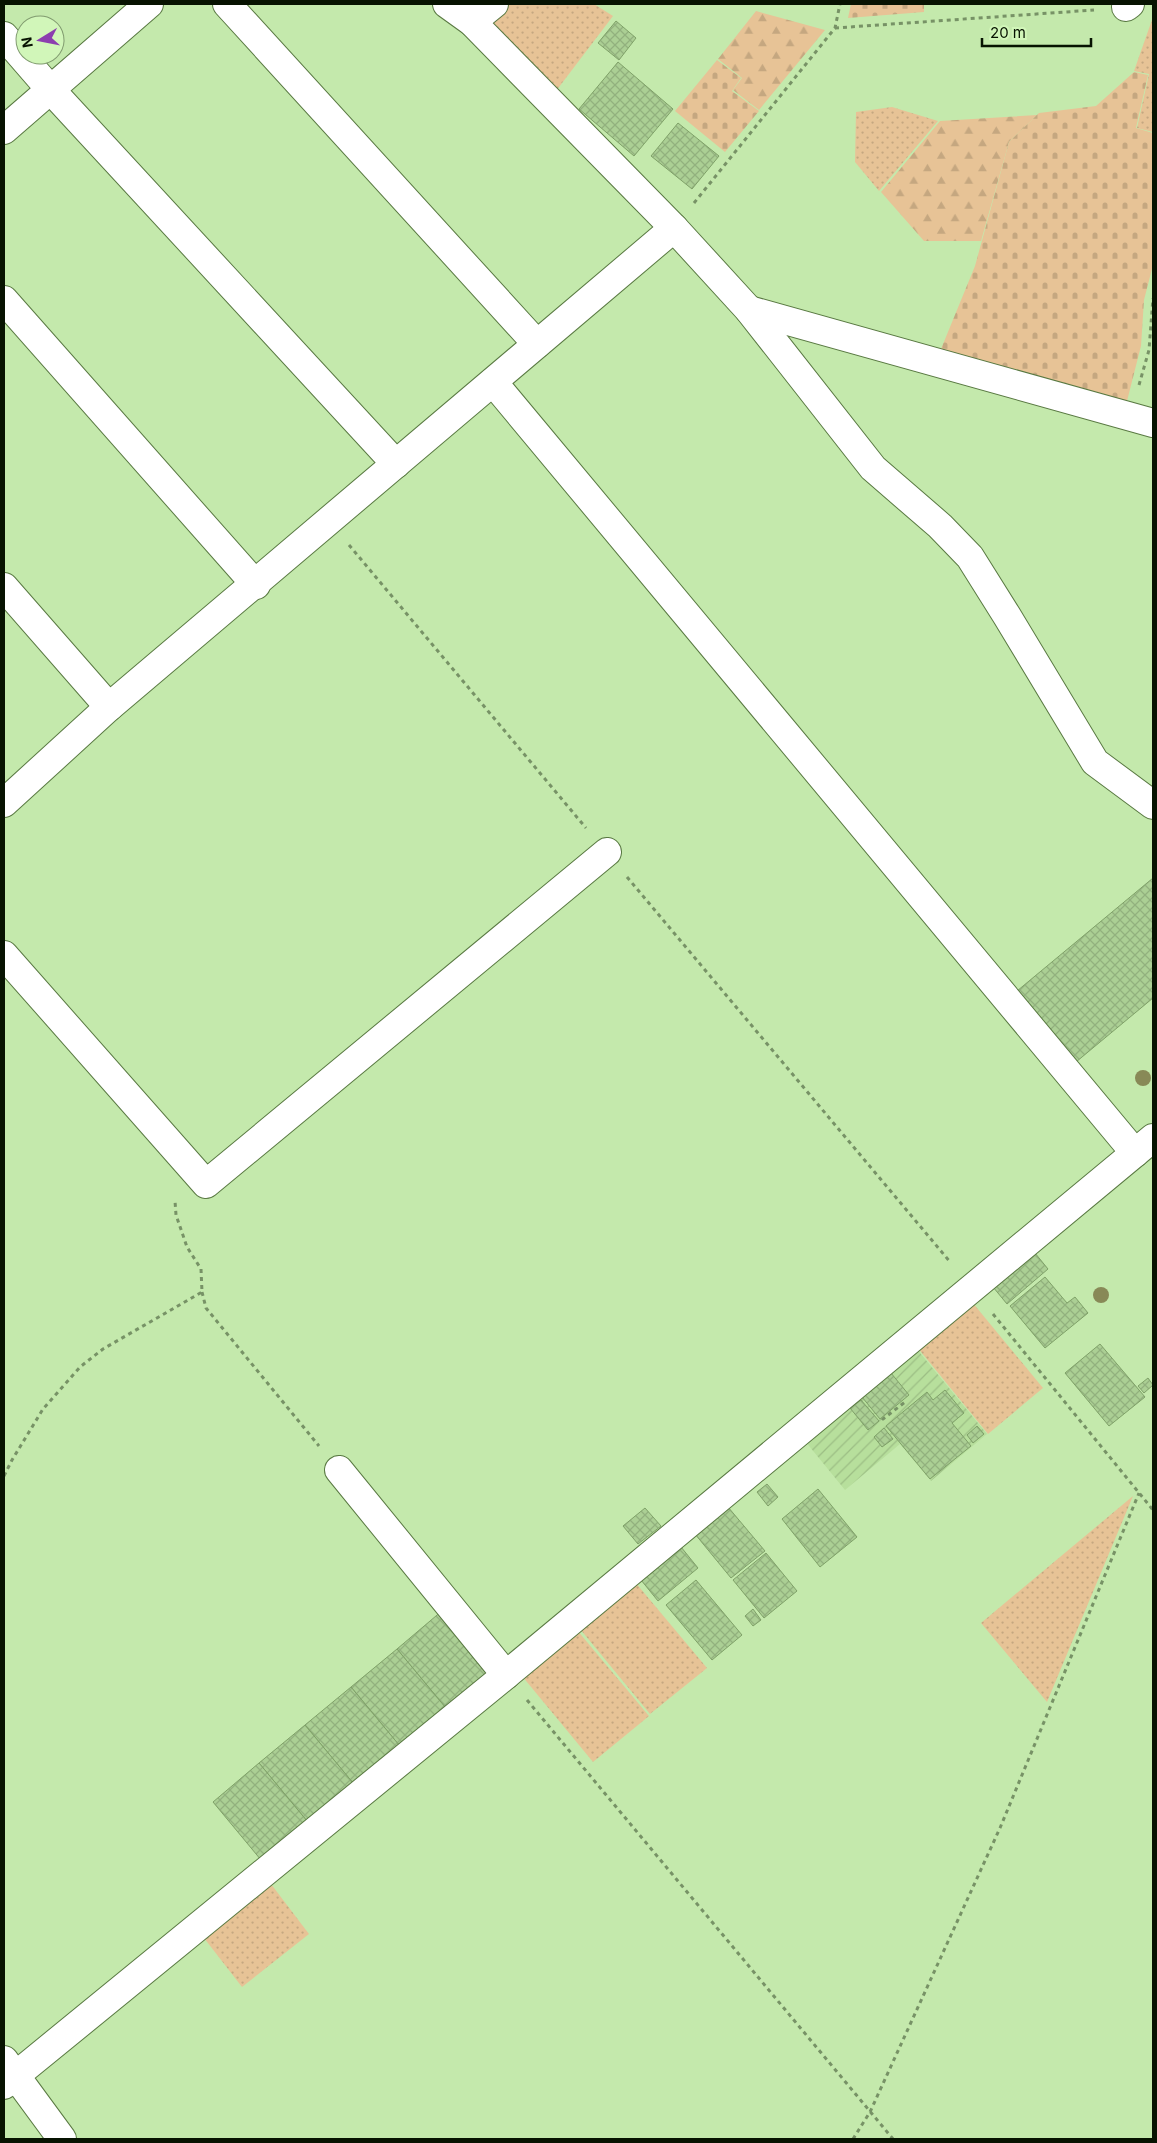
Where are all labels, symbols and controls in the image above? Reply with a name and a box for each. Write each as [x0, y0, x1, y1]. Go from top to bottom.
north arrow [15, 15, 65, 65]
scale bar [982, 15, 1091, 47]
text: 20 m [990, 23, 1026, 42]
text: N [17, 36, 36, 49]

